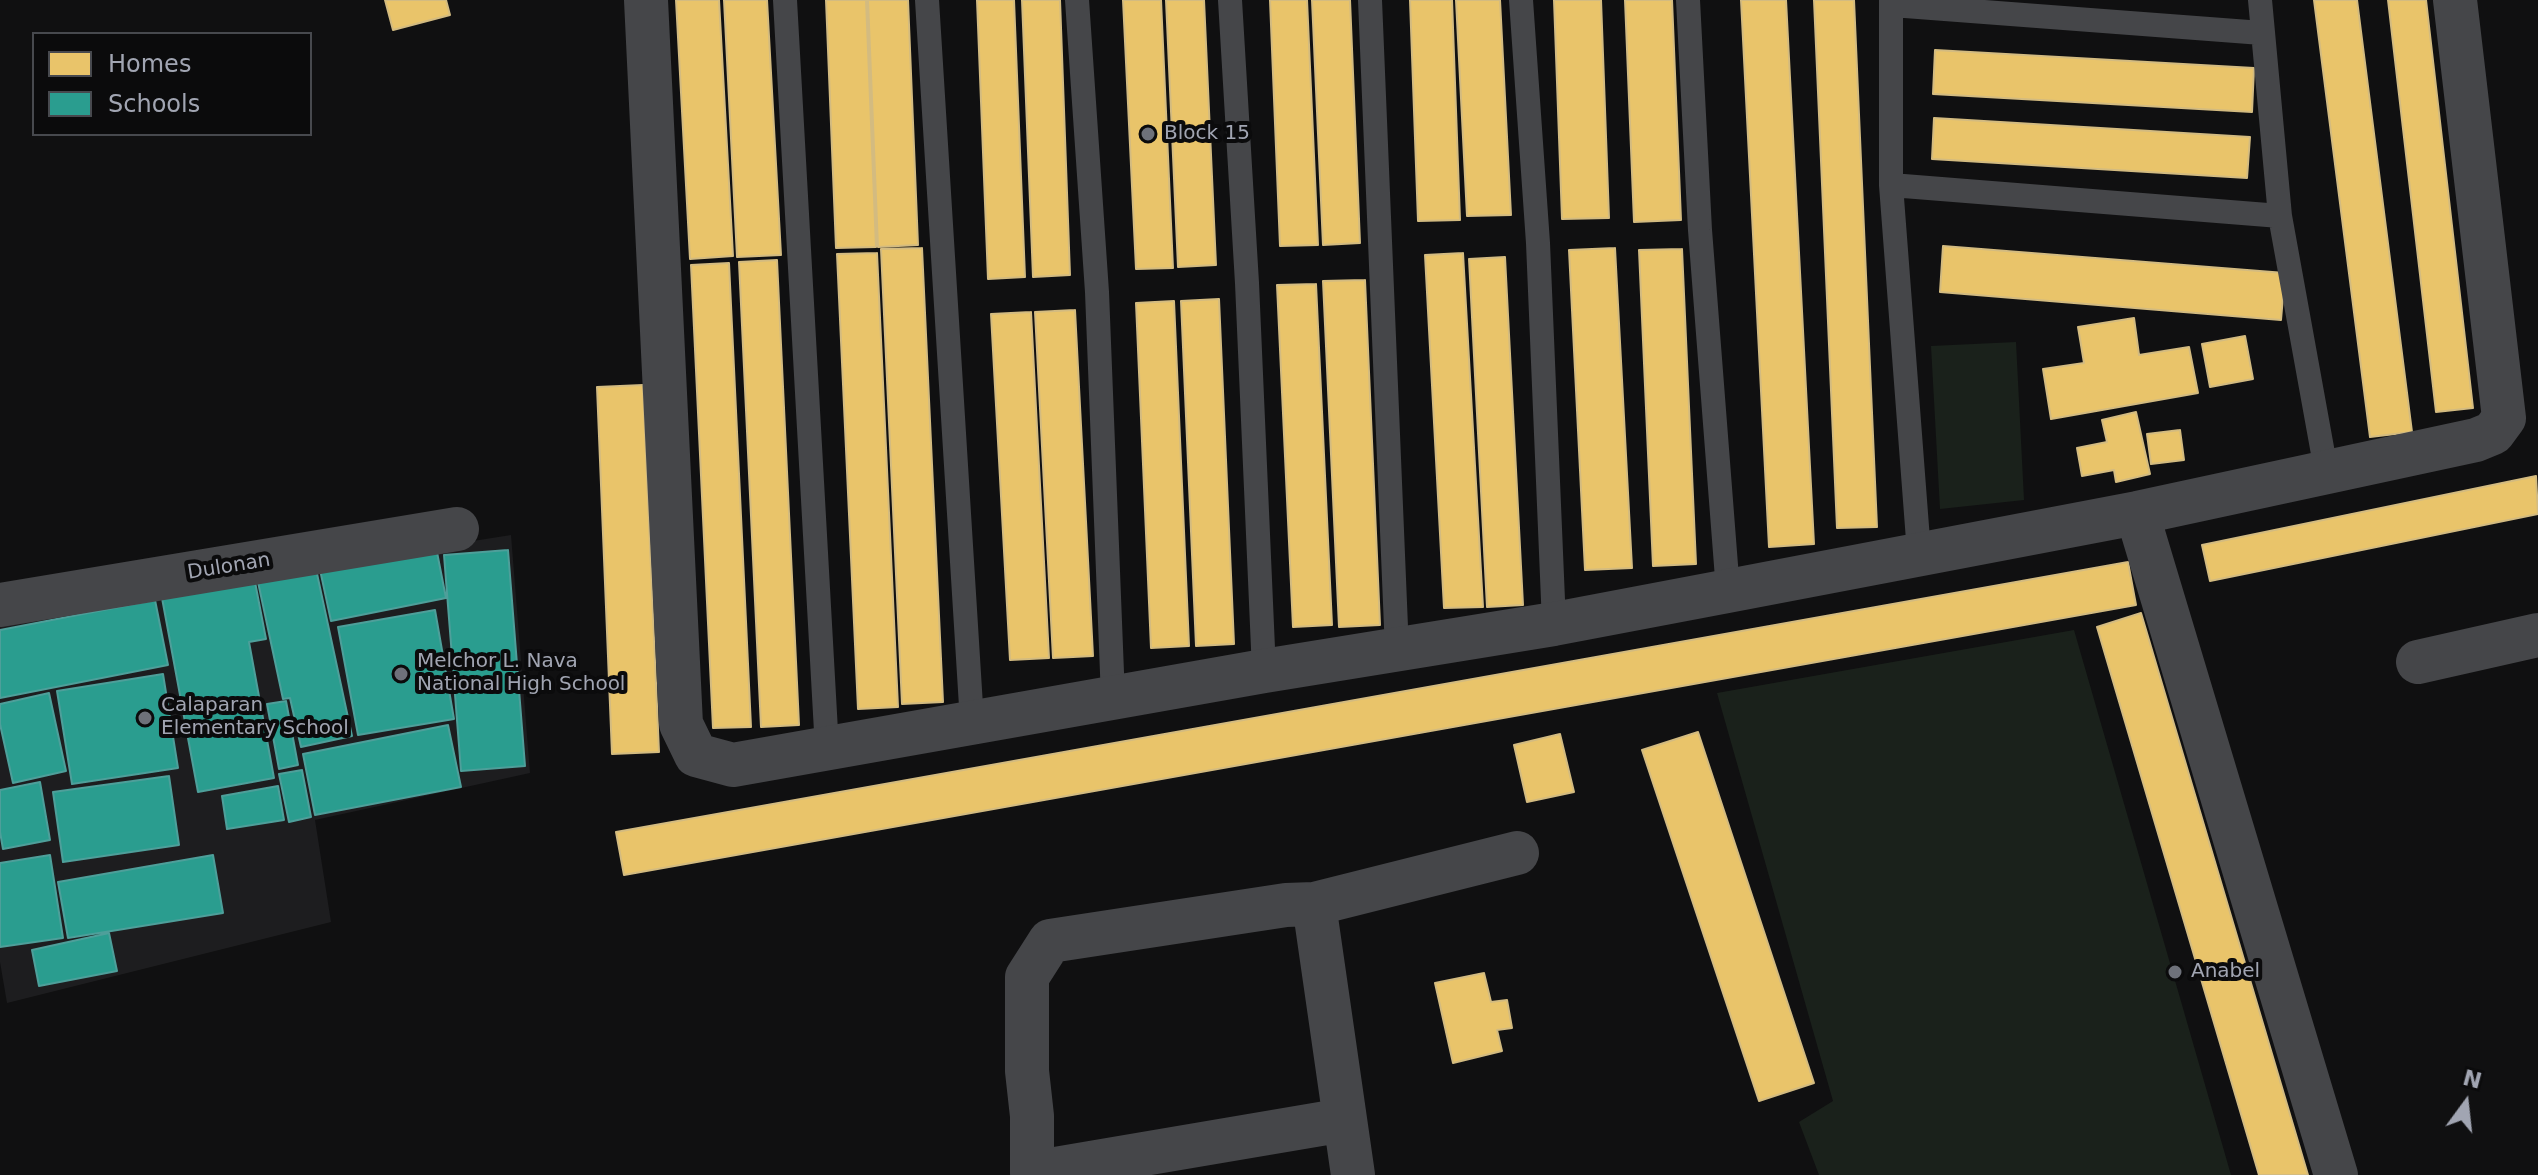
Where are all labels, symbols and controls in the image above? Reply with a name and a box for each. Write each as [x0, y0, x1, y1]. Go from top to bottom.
legend [32, 32, 312, 136]
text: Homes [108, 50, 191, 78]
text: Schools [108, 90, 200, 118]
place label: Block 15 [1164, 122, 1250, 146]
marker: Block 15 [1139, 125, 1157, 143]
street label: Dulonan [186, 549, 272, 585]
place label: Melchor L. Nava National High School [417, 650, 625, 697]
marker: Melchor L. Nava National High School [392, 665, 410, 683]
place label: Calaparan Elementary School [161, 694, 349, 741]
marker: Calaparan Elementary School [136, 709, 154, 727]
place label: Anabel [2191, 960, 2260, 984]
marker: Anabel [2166, 963, 2184, 981]
north arrow [2426, 1063, 2506, 1143]
text: N [2460, 1065, 2484, 1094]

